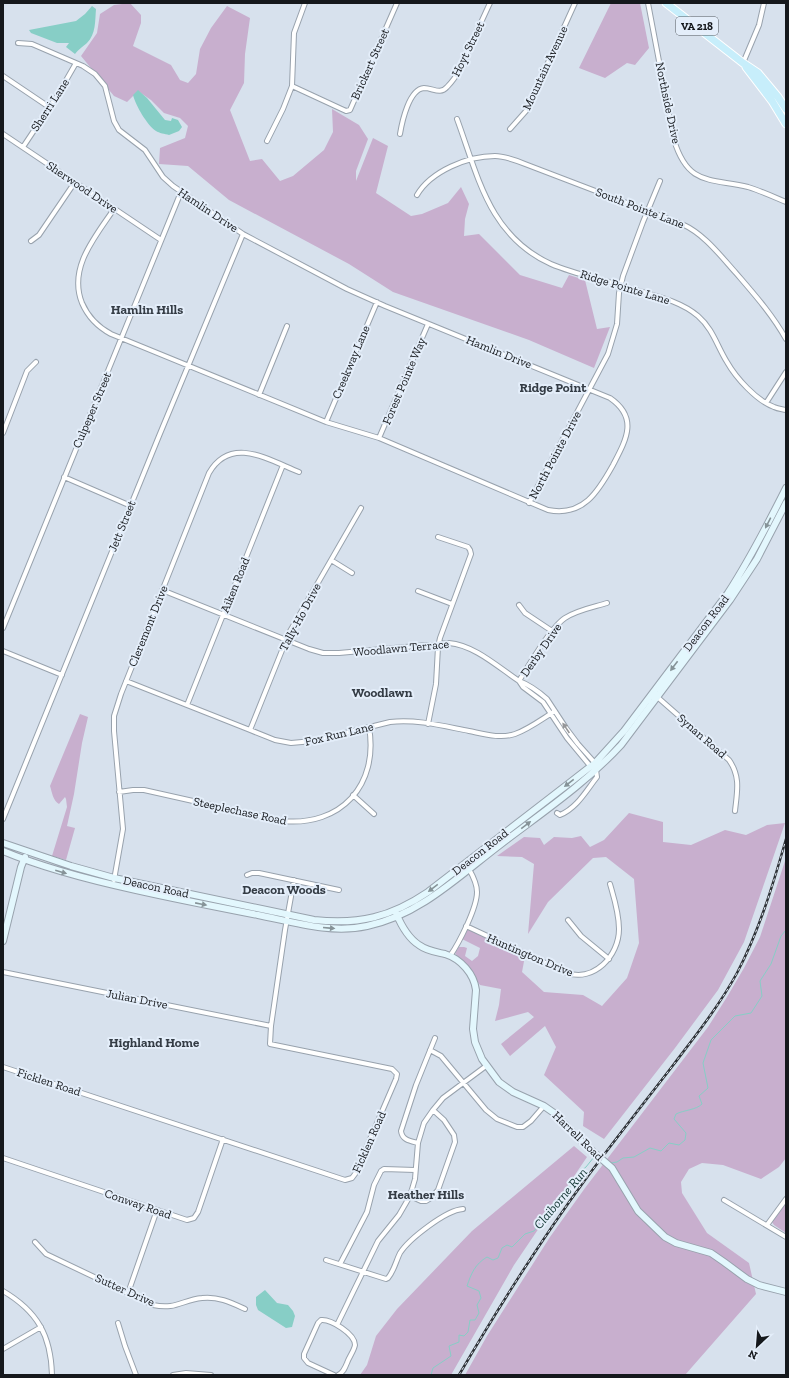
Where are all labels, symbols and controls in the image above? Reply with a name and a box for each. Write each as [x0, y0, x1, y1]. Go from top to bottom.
road number: VA 218 [676, 17, 718, 35]
street label: Hoyt Street [449, 19, 488, 79]
street label: Mountain Avenue [519, 24, 571, 112]
street label: Brickert Street [348, 26, 392, 102]
street label: Northside Drive [653, 61, 684, 145]
street label: Sherri Lane [28, 76, 72, 134]
street label: Sherwood Drive [44, 158, 121, 216]
street label: Hamlin Drive [175, 185, 241, 235]
street label: South Pointe Lane [594, 185, 687, 231]
street label: Ridge Pointe Lane [578, 267, 672, 307]
district label: Hamlin Hills [111, 302, 183, 317]
street label: Creekway Lane [329, 323, 373, 401]
street label: Hamlin Drive [464, 332, 534, 372]
street label: Forest Pointe Way [379, 334, 429, 427]
street label: Culpeper Street [70, 369, 115, 450]
district label: Ridge Point [520, 380, 587, 395]
street label: North Pointe Drive [526, 408, 584, 501]
street label: Jett Street [105, 498, 139, 554]
one-way arrow [765, 517, 772, 528]
street label: Aiken Road [218, 555, 253, 615]
street label: Tally-Ho Drive [276, 580, 324, 653]
street label: Cleremont Drive [125, 583, 171, 669]
street label: Deacon Road [680, 592, 732, 654]
street label: Derby Drive [517, 620, 565, 679]
street label: Woodlawn Terrace [352, 637, 450, 659]
one-way arrow [669, 660, 678, 671]
district label: Woodlawn [352, 685, 413, 700]
street label: Synan Road [675, 711, 730, 761]
street label: Fox Run Lane [303, 719, 375, 749]
one-way arrow [562, 723, 570, 733]
one-way arrow [564, 779, 575, 788]
street label: Steeplechase Road [192, 794, 288, 828]
one-way arrow [520, 821, 531, 829]
street label: Deacon Road [449, 826, 511, 878]
one-way arrow [55, 869, 67, 875]
street label: Deacon Road [122, 873, 191, 901]
district label: Deacon Woods [242, 882, 326, 897]
one-way arrow [427, 884, 438, 892]
one-way arrow [195, 901, 207, 907]
one-way arrow [323, 924, 335, 931]
street label: Huntington Drive [485, 931, 575, 980]
street label: Julian Drive [105, 986, 169, 1012]
district label: Highland Home [109, 1035, 200, 1050]
street label: Ficklen Road [15, 1065, 83, 1099]
street label: Harrell Road [550, 1108, 607, 1164]
street label: Ficklen Road [349, 1109, 389, 1175]
water label: Claiborne Run [530, 1165, 590, 1232]
street label: Conway Road [103, 1186, 174, 1222]
district label: Heather Hills [388, 1187, 464, 1202]
street label: Sutter Drive [93, 1271, 157, 1309]
north arrow [737, 1326, 777, 1366]
text: N [746, 1347, 759, 1362]

